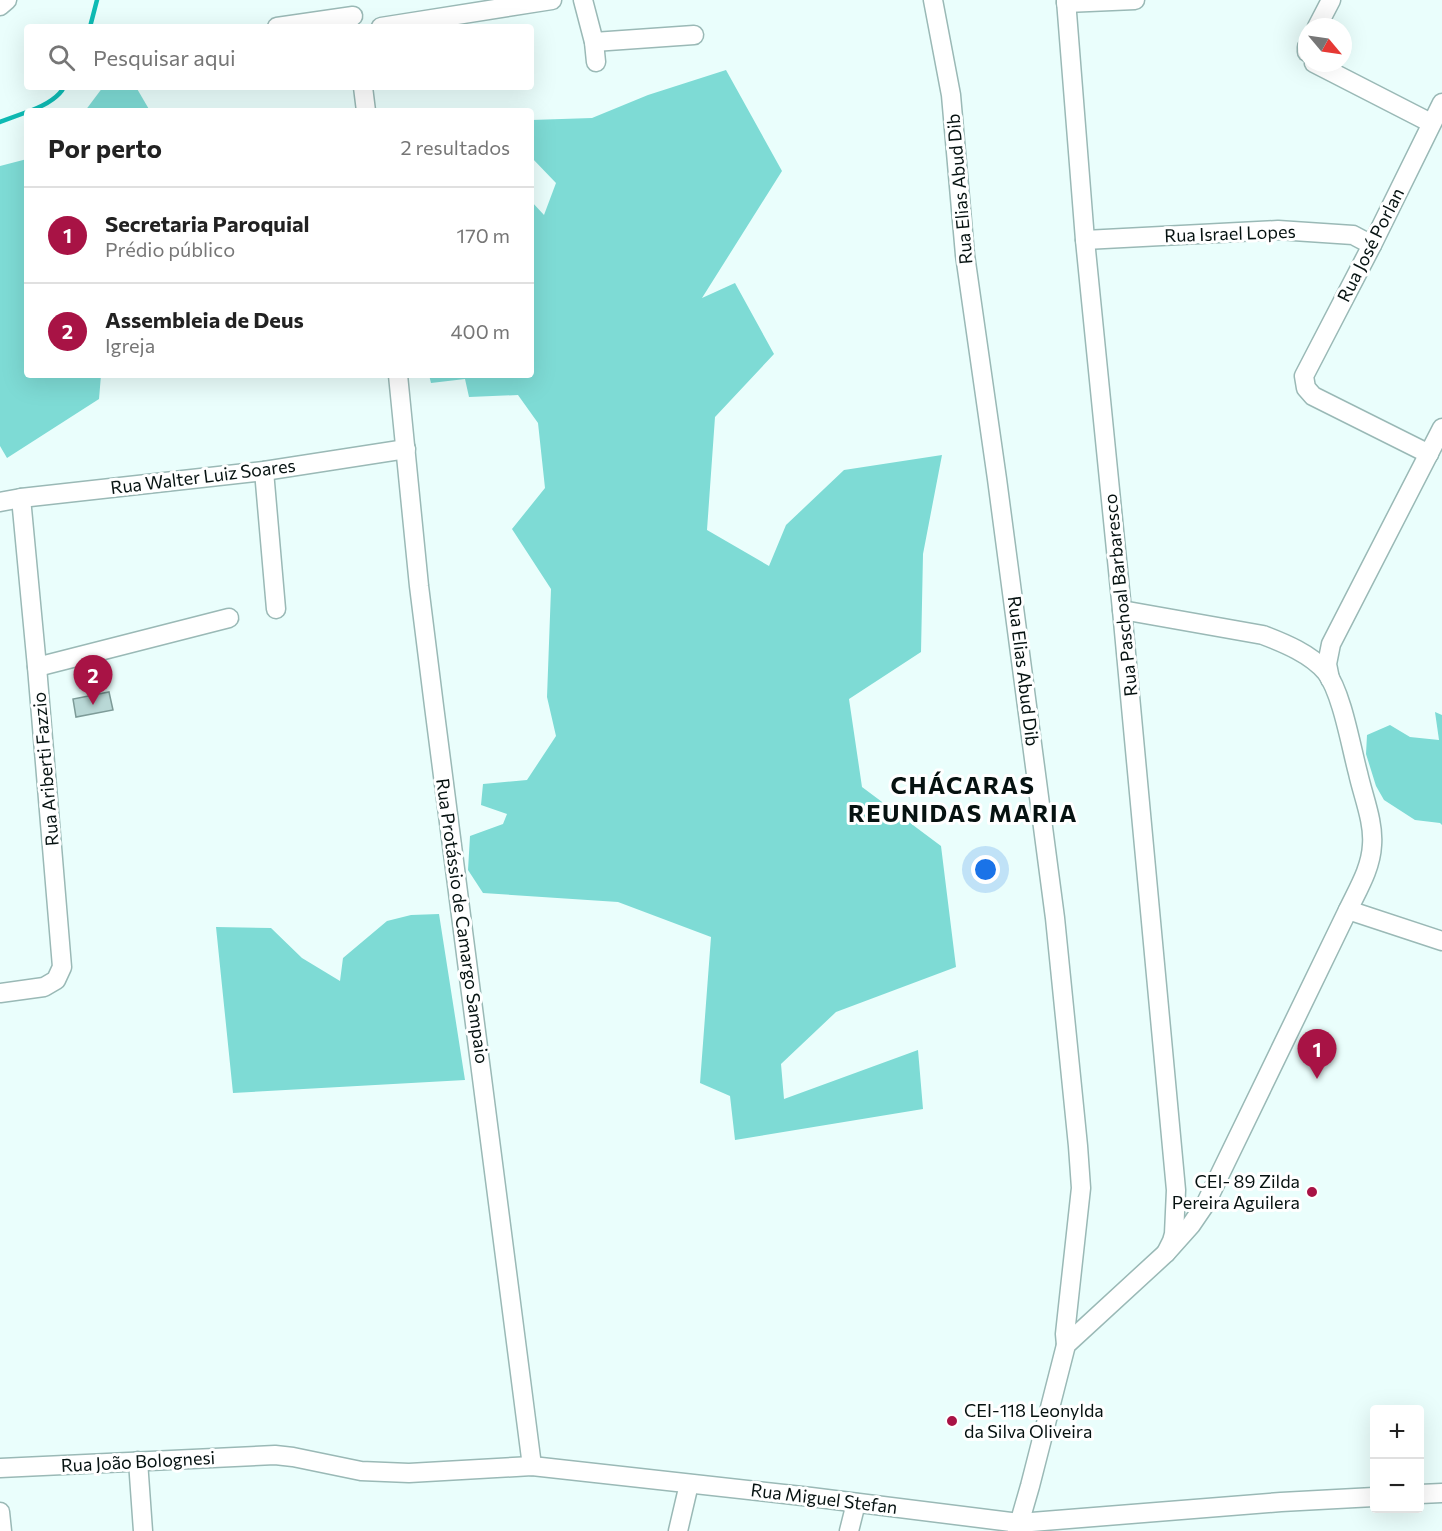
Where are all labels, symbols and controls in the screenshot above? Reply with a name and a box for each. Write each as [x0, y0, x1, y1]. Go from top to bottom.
north arrow [1298, 18, 1352, 72]
search box [24, 24, 534, 90]
icon: search [45, 41, 78, 74]
text: Pesquisar aqui [93, 44, 236, 71]
street label: Rua Elias Abud Dib [941, 113, 977, 265]
text: Por perto [48, 132, 162, 163]
text: 2 resultados [400, 135, 510, 159]
street label: Rua José Porlan [1332, 184, 1408, 305]
text: Secretaria Paroquial [105, 210, 310, 237]
street label: Rua Israel Lopes [1164, 220, 1296, 246]
text: 1 [63, 223, 72, 247]
text: 170 m [457, 223, 510, 247]
text: Prédio público [105, 237, 235, 261]
text: Assembleia de Deus [105, 306, 304, 333]
text: 2 [62, 319, 73, 343]
text: 400 m [451, 319, 510, 343]
text: Igreja [105, 333, 155, 357]
street label: Rua Walter Luiz Soares [109, 454, 297, 498]
street label: Rua Paschoal Barbaresco [1098, 493, 1142, 698]
street label: Rua Elias Abud Dib [1004, 594, 1044, 747]
pin: 2 [74, 656, 112, 705]
street label: Rua Ariberti Fazzio [27, 691, 63, 847]
district label: CHÁCARAS REUNIDAS MARIA [848, 770, 1078, 827]
street label: Rua Protássio de Camargo Sampaio [432, 777, 494, 1065]
your location [971, 855, 1000, 884]
pin: 1 [1298, 1030, 1336, 1079]
place label: CEI- 89 Zilda Pereira Aguilera [1172, 1170, 1300, 1213]
marker: CEI- 89 Zilda Pereira Aguilera [1305, 1185, 1319, 1199]
place label: CEI-118 Leonylda da Silva Oliveira [964, 1399, 1104, 1442]
map controls [1370, 1405, 1424, 1513]
button: + [1370, 1405, 1424, 1459]
marker: CEI-118 Leonylda da Silva Oliveira [945, 1414, 959, 1428]
street label: Rua João Bolognesi [60, 1446, 216, 1476]
button: − [1370, 1459, 1424, 1513]
street label: Rua Miguel Stefan [749, 1478, 899, 1518]

